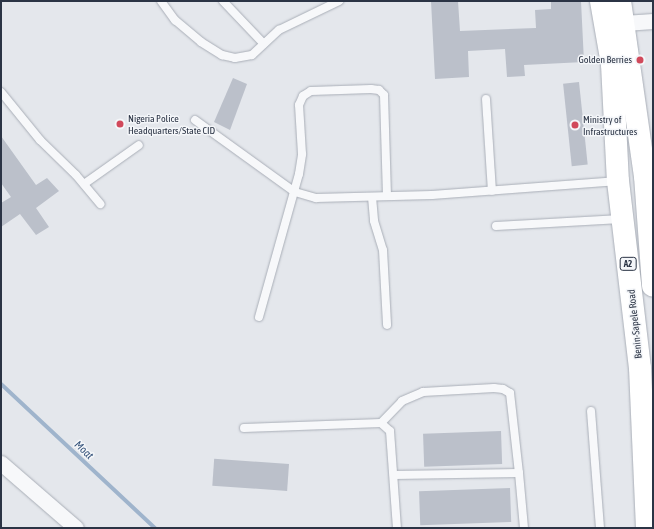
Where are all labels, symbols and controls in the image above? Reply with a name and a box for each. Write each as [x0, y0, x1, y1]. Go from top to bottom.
place label: Golden Berries [578, 54, 632, 66]
marker: Golden Berries [635, 55, 645, 65]
place label: Nigeria Police Headquarters/State CID [128, 112, 215, 136]
place label: Ministry of Infrastructures [583, 113, 637, 136]
marker: Nigeria Police Headquarters/State CID [115, 119, 125, 129]
marker: Ministry of Infrastructures [570, 120, 580, 130]
road number: A2 [619, 257, 637, 271]
street label: Benin-Sapele Road [625, 289, 645, 359]
water label: Moat [72, 438, 96, 462]

